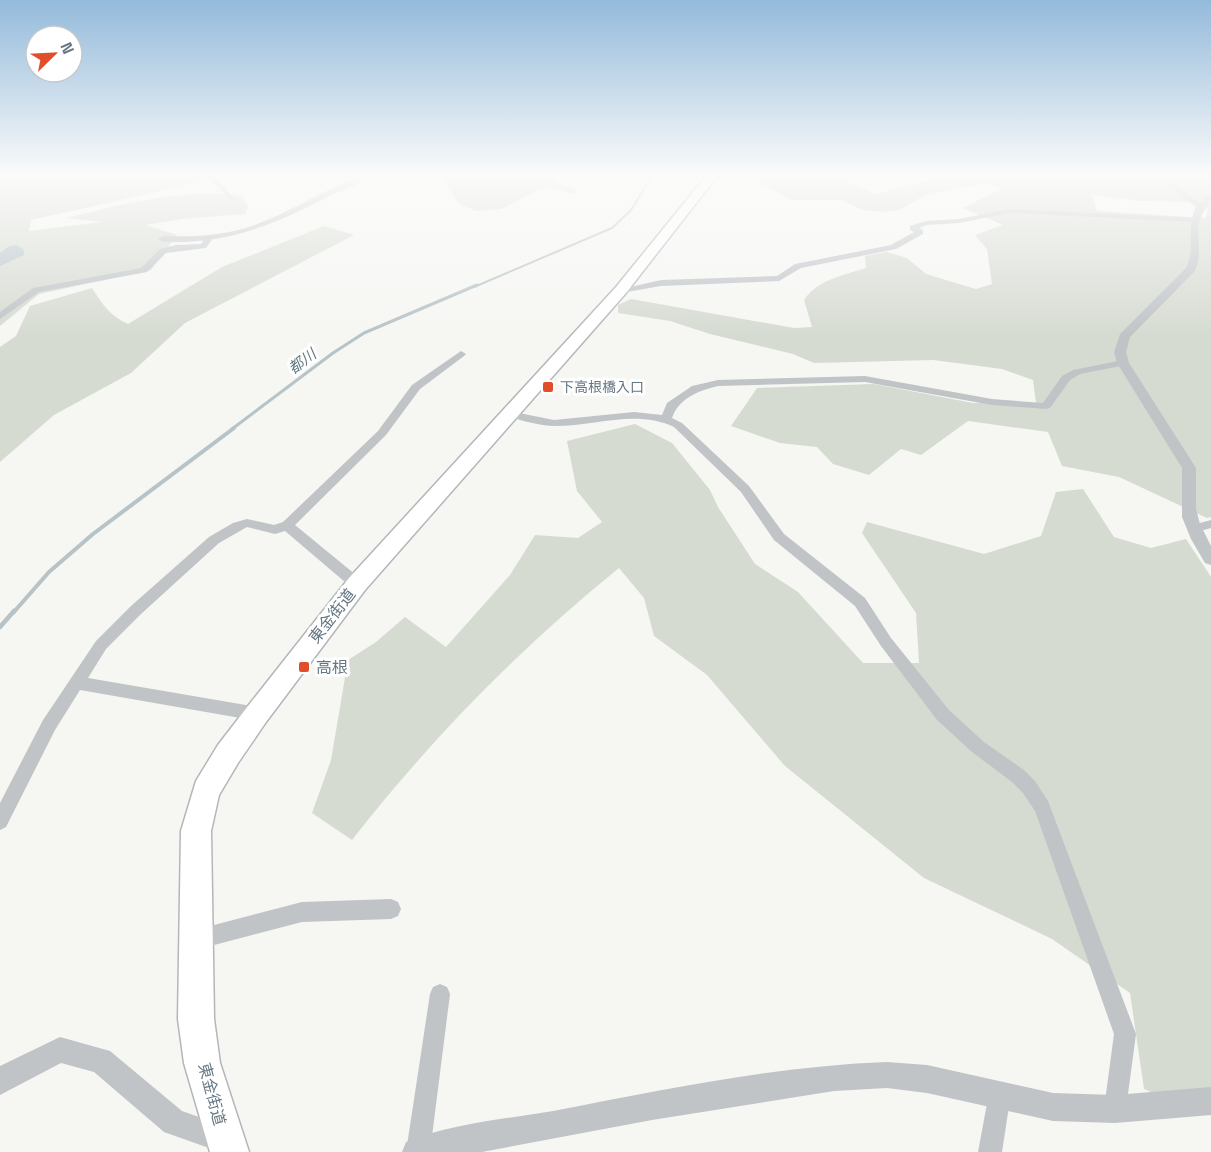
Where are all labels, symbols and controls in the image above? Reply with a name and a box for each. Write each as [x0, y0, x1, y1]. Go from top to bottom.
north arrow [24, 24, 84, 84]
text: N [55, 39, 79, 57]
water label: 都川 [284, 343, 321, 378]
place label: 下高根橋入口 [560, 378, 644, 396]
marker: 下高根橋入口 [541, 380, 555, 394]
street label: 東金街道 [304, 584, 360, 648]
place label: 高根 [316, 657, 348, 678]
marker: 高根 [297, 660, 311, 674]
street label: 東金街道 [194, 1060, 230, 1128]

